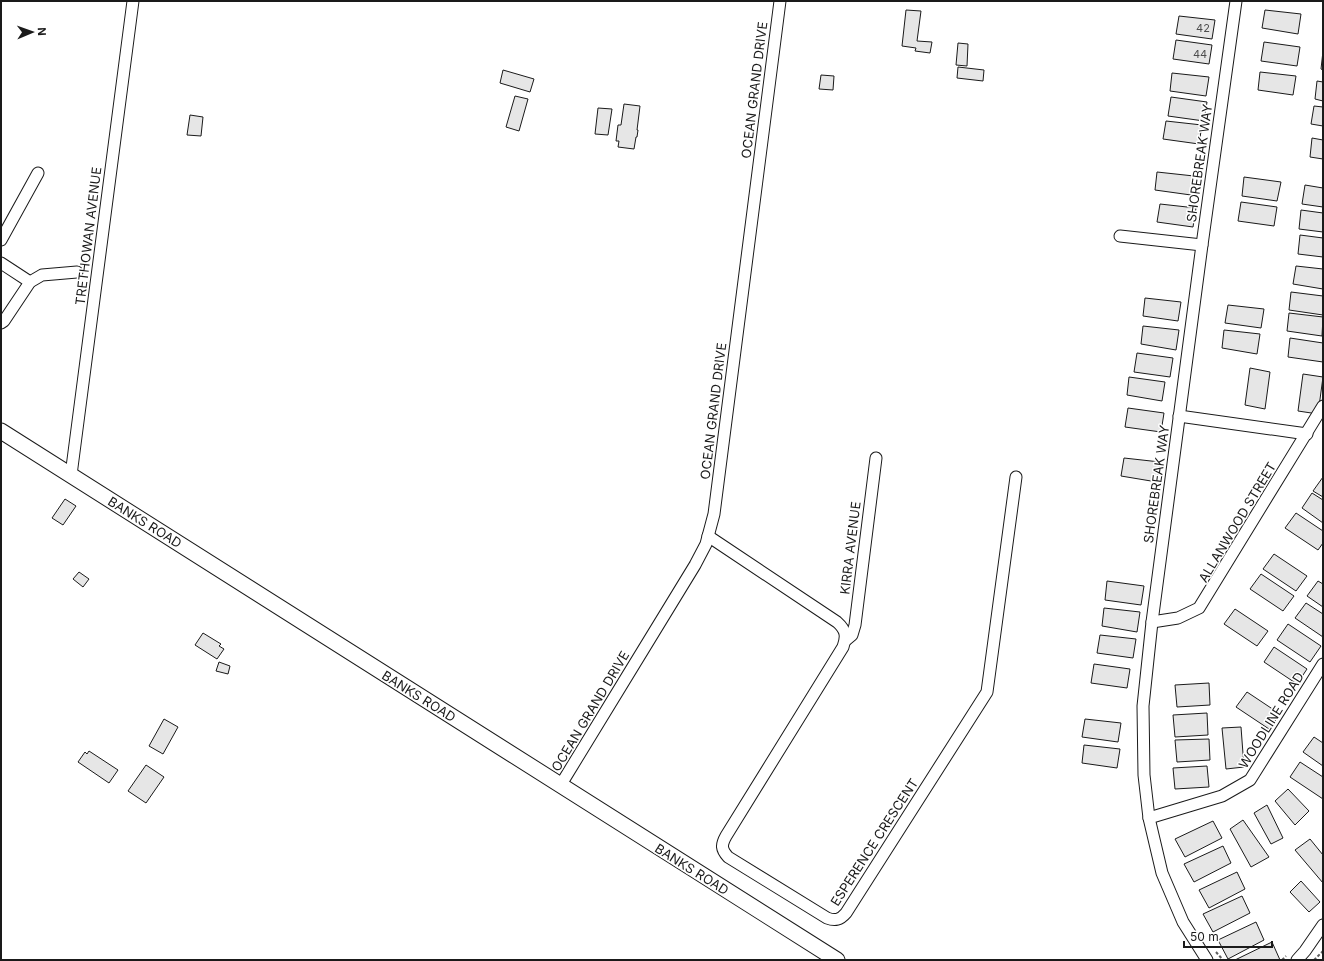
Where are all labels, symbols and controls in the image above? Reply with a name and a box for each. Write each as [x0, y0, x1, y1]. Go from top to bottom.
north arrow [12, 12, 52, 52]
street label: OCEAN GRAND DRIVE [738, 21, 770, 159]
house number: 42 [1196, 21, 1210, 35]
text: N [35, 27, 49, 36]
house number: 44 [1193, 47, 1207, 61]
street label: SHOREBREAK WAY [1183, 103, 1215, 223]
street label: TRETHOWAN AVENUE [72, 166, 104, 306]
street label: OCEAN GRAND DRIVE [697, 342, 729, 480]
street label: SHOREBREAK WAY [1140, 424, 1172, 544]
street label: ALLANWOOD STREET [1195, 459, 1279, 585]
street label: BANKS ROAD [105, 493, 185, 551]
street label: KIRRA AVENUE [836, 501, 864, 595]
street label: OCEAN GRAND DRIVE [548, 648, 632, 774]
street label: BANKS ROAD [379, 667, 459, 725]
street label: WOODLINE ROAD [1235, 669, 1307, 771]
street label: ESPERENCE CRESCENT [827, 775, 921, 909]
street label: BANKS ROAD [652, 840, 732, 898]
scale bar [1184, 923, 1272, 949]
text: 50 m [1190, 929, 1219, 944]

